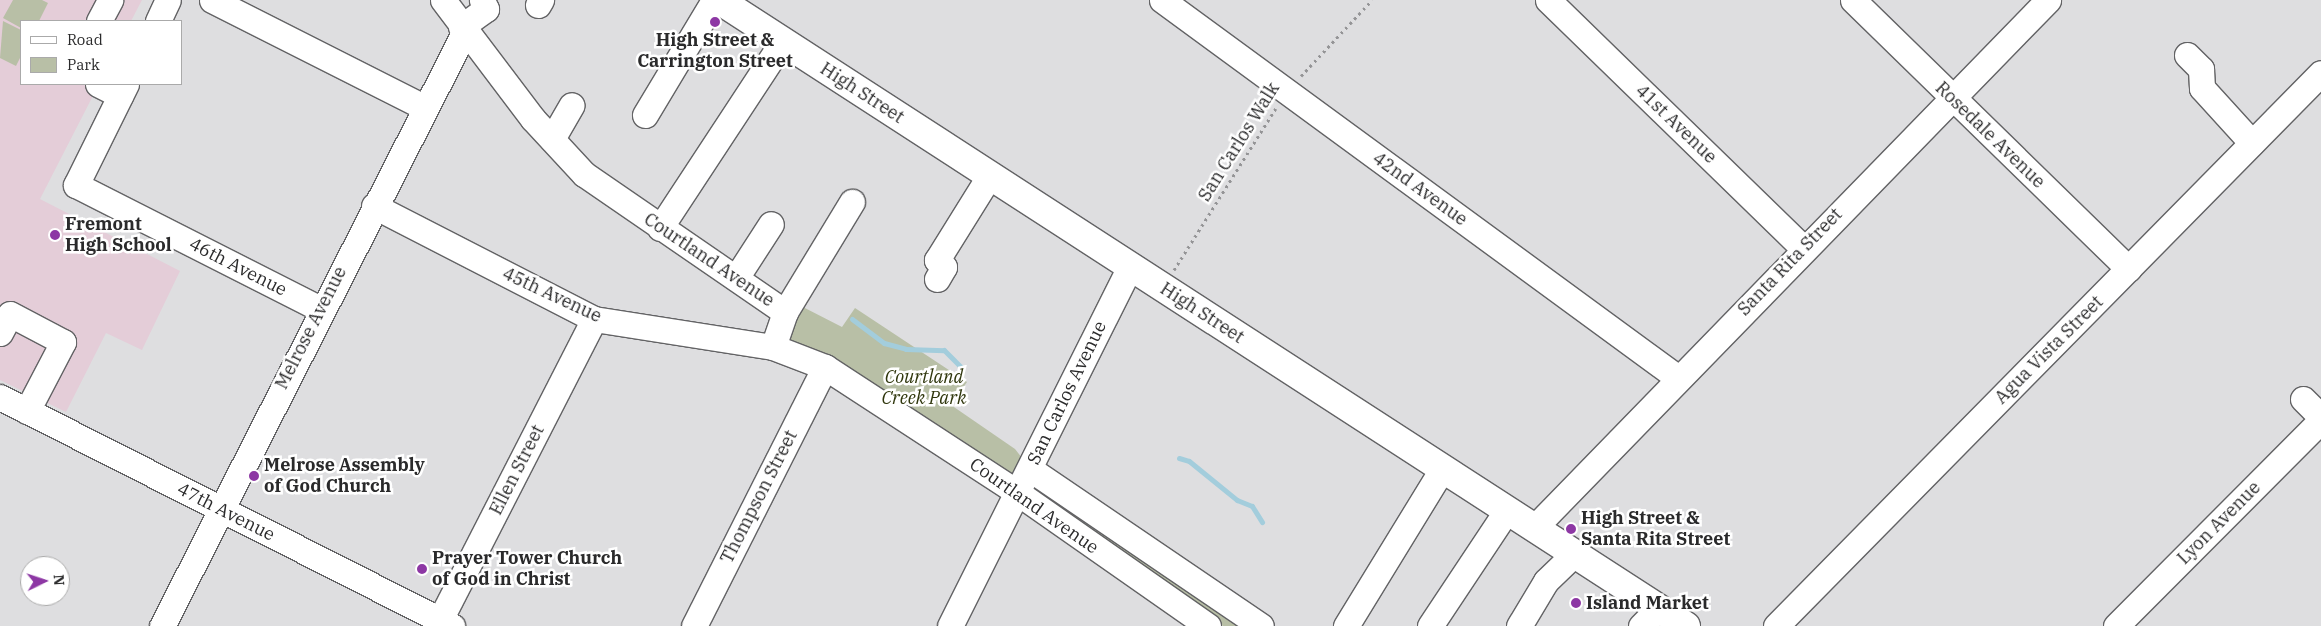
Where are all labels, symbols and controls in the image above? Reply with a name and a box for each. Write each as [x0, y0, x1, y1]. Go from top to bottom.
marker: High Street & Carrington Street [709, 16, 721, 28]
legend [20, 20, 182, 85]
text: Road [67, 30, 103, 49]
place label: High Street & Carrington Street [637, 30, 793, 72]
text: Park [67, 55, 100, 74]
street label: High Street [816, 58, 908, 128]
street label: Rosedale Avenue [1931, 77, 2049, 193]
street label: San Carlos Walk [1194, 79, 1284, 205]
street label: 41st Avenue [1631, 80, 1721, 168]
street label: 42nd Avenue [1369, 147, 1471, 231]
street label: Santa Rita Street [1733, 204, 1847, 320]
street label: Courtland Avenue [640, 208, 778, 312]
place label: Fremont High School [65, 214, 172, 256]
marker: Fremont High School [49, 229, 61, 241]
street label: 46th Avenue [186, 233, 290, 301]
street label: Melrose Avenue [271, 263, 351, 393]
street label: 45th Avenue [499, 263, 605, 327]
street label: High Street [1156, 278, 1248, 348]
street label: Agua Vista Street [1990, 291, 2108, 409]
street label: San Carlos Avenue [1023, 318, 1111, 468]
park label: Courtland Creek Park [881, 367, 967, 409]
street label: Ellen Street [485, 421, 549, 519]
street label: Thompson Street [716, 427, 802, 567]
street label: Courtland Avenue [965, 453, 1103, 559]
place label: Melrose Assembly of God Church [264, 455, 425, 498]
marker: Melrose Assembly of God Church [248, 470, 260, 482]
street label: Lyon Avenue [2173, 477, 2265, 569]
street label: 47th Avenue [174, 478, 278, 546]
place label: High Street & Santa Rita Street [1581, 508, 1730, 550]
marker: High Street & Santa Rita Street [1565, 523, 1577, 535]
place label: Prayer Tower Church of God in Christ [432, 548, 622, 590]
north arrow [20, 556, 70, 606]
marker: Prayer Tower Church of God in Christ [416, 563, 428, 575]
text: N [50, 574, 68, 586]
place label: Island Market [1586, 592, 1709, 614]
marker: Island Market [1570, 597, 1582, 609]

